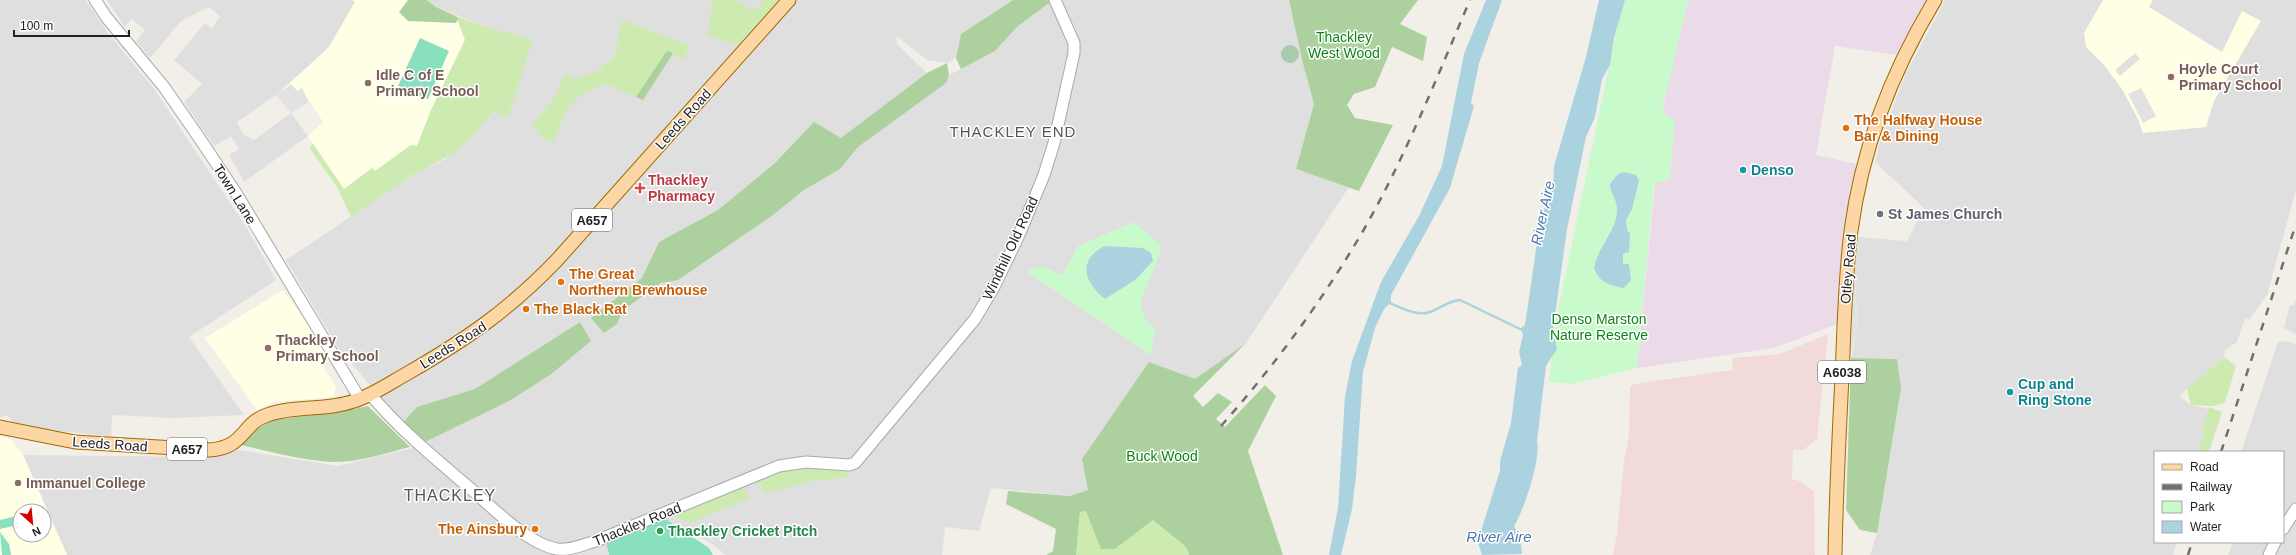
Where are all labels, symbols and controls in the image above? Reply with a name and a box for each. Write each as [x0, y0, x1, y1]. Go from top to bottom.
scale bar [14, 12, 129, 38]
text: 100 m [20, 19, 53, 33]
park label: Thackley West Wood [1308, 29, 1380, 61]
place label: Hoyle Court Primary School [2179, 61, 2282, 93]
place label: Idle C of E Primary School [376, 67, 479, 99]
marker: Hoyle Court Primary School [2166, 72, 2176, 82]
marker: Idle C of E Primary School [363, 78, 373, 88]
street label: Leeds Road [652, 86, 714, 152]
place label: The Halfway House Bar & Dining [1854, 112, 1983, 144]
district label: THACKLEY END [950, 123, 1076, 140]
marker: The Halfway House Bar & Dining [1841, 123, 1851, 133]
street label: Town Lane [210, 161, 260, 227]
place label: Denso [1751, 162, 1794, 178]
marker: Denso [1738, 165, 1748, 175]
place label: Thackley Pharmacy [648, 172, 715, 204]
water label: River Aire [1527, 179, 1558, 247]
marker: Thackley Pharmacy [635, 183, 645, 193]
street label: Windhill Old Road [979, 194, 1041, 302]
place label: St James Church [1888, 206, 2002, 222]
road number: A657 [572, 209, 612, 231]
marker: St James Church [1875, 209, 1885, 219]
street label: Otley Road [1837, 233, 1859, 305]
place label: The Great Northern Brewhouse [569, 266, 708, 298]
marker: The Great Northern Brewhouse [556, 277, 566, 287]
place label: The Black Rat [534, 301, 627, 317]
marker: The Black Rat [521, 304, 531, 314]
park label: Denso Marston Nature Reserve [1550, 311, 1648, 343]
street label: Leeds Road [417, 318, 489, 372]
place label: Thackley Primary School [276, 332, 379, 364]
marker: Thackley Primary School [263, 343, 273, 353]
road number: A6038 [1818, 361, 1866, 383]
place label: Cup and Ring Stone [2018, 376, 2092, 408]
marker: Cup and Ring Stone [2005, 387, 2015, 397]
street label: Leeds Road [72, 433, 148, 455]
road number: A657 [167, 438, 207, 460]
park label: Buck Wood [1126, 448, 1198, 464]
legend [2154, 451, 2284, 543]
text: Road [2190, 460, 2219, 474]
place label: Immanuel College [26, 475, 146, 491]
marker: Immanuel College [13, 478, 23, 488]
text: Railway [2190, 480, 2232, 494]
district label: THACKLEY [404, 487, 496, 504]
street label: Thackley Road [591, 499, 683, 549]
text: Park [2190, 500, 2216, 514]
north arrow [12, 503, 52, 543]
text: Water [2190, 520, 2222, 534]
place label: The Ainsbury [438, 521, 527, 537]
place label: Thackley Cricket Pitch [668, 523, 817, 539]
marker: The Ainsbury [530, 524, 540, 534]
text: N [30, 525, 43, 539]
marker: Thackley Cricket Pitch [655, 526, 665, 536]
water label: River Aire [1466, 528, 1532, 545]

